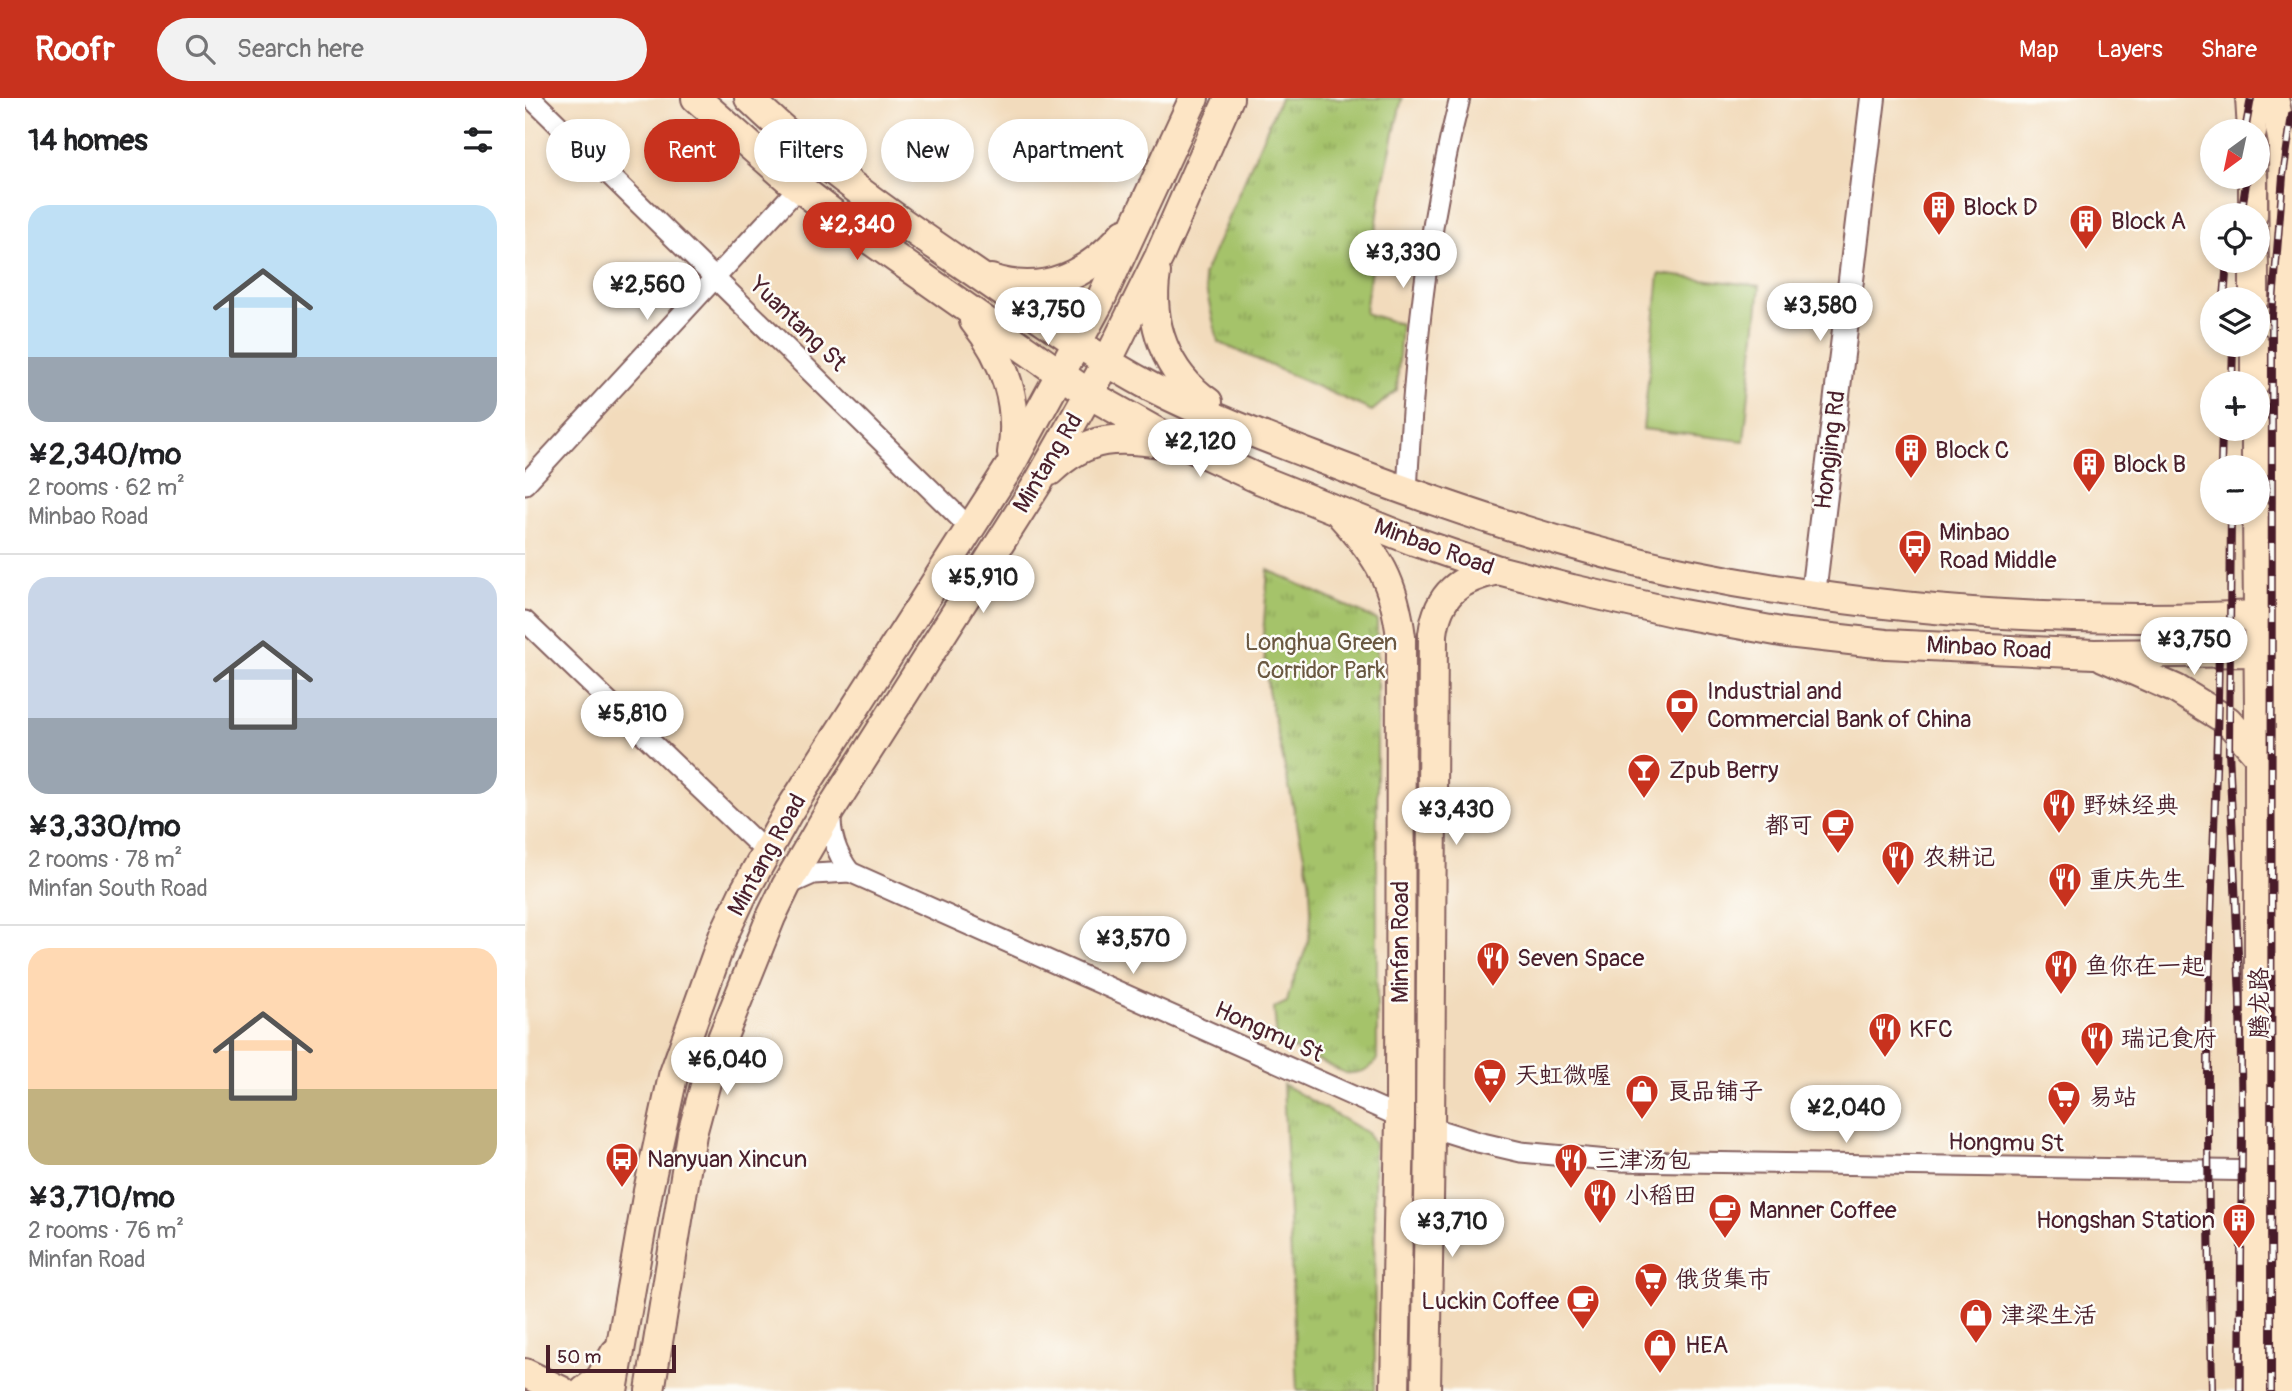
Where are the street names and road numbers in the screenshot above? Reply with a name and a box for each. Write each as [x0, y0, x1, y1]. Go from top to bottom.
street label: Yuantang St [743, 270, 853, 378]
street label: Hongjing Rd [1808, 389, 1852, 511]
street label: Mintang Rd [1007, 408, 1089, 518]
street label: Minbao Road [1370, 512, 1498, 582]
street label: Minbao Road [1926, 630, 2052, 666]
street label: Mintang Road [722, 789, 812, 921]
street label: Minfan Road [1386, 881, 1415, 1003]
street label: 腾龙路 [2245, 967, 2274, 1039]
street label: Hongmu St [1210, 995, 1328, 1069]
street label: Hongmu St [1948, 1127, 2064, 1159]

